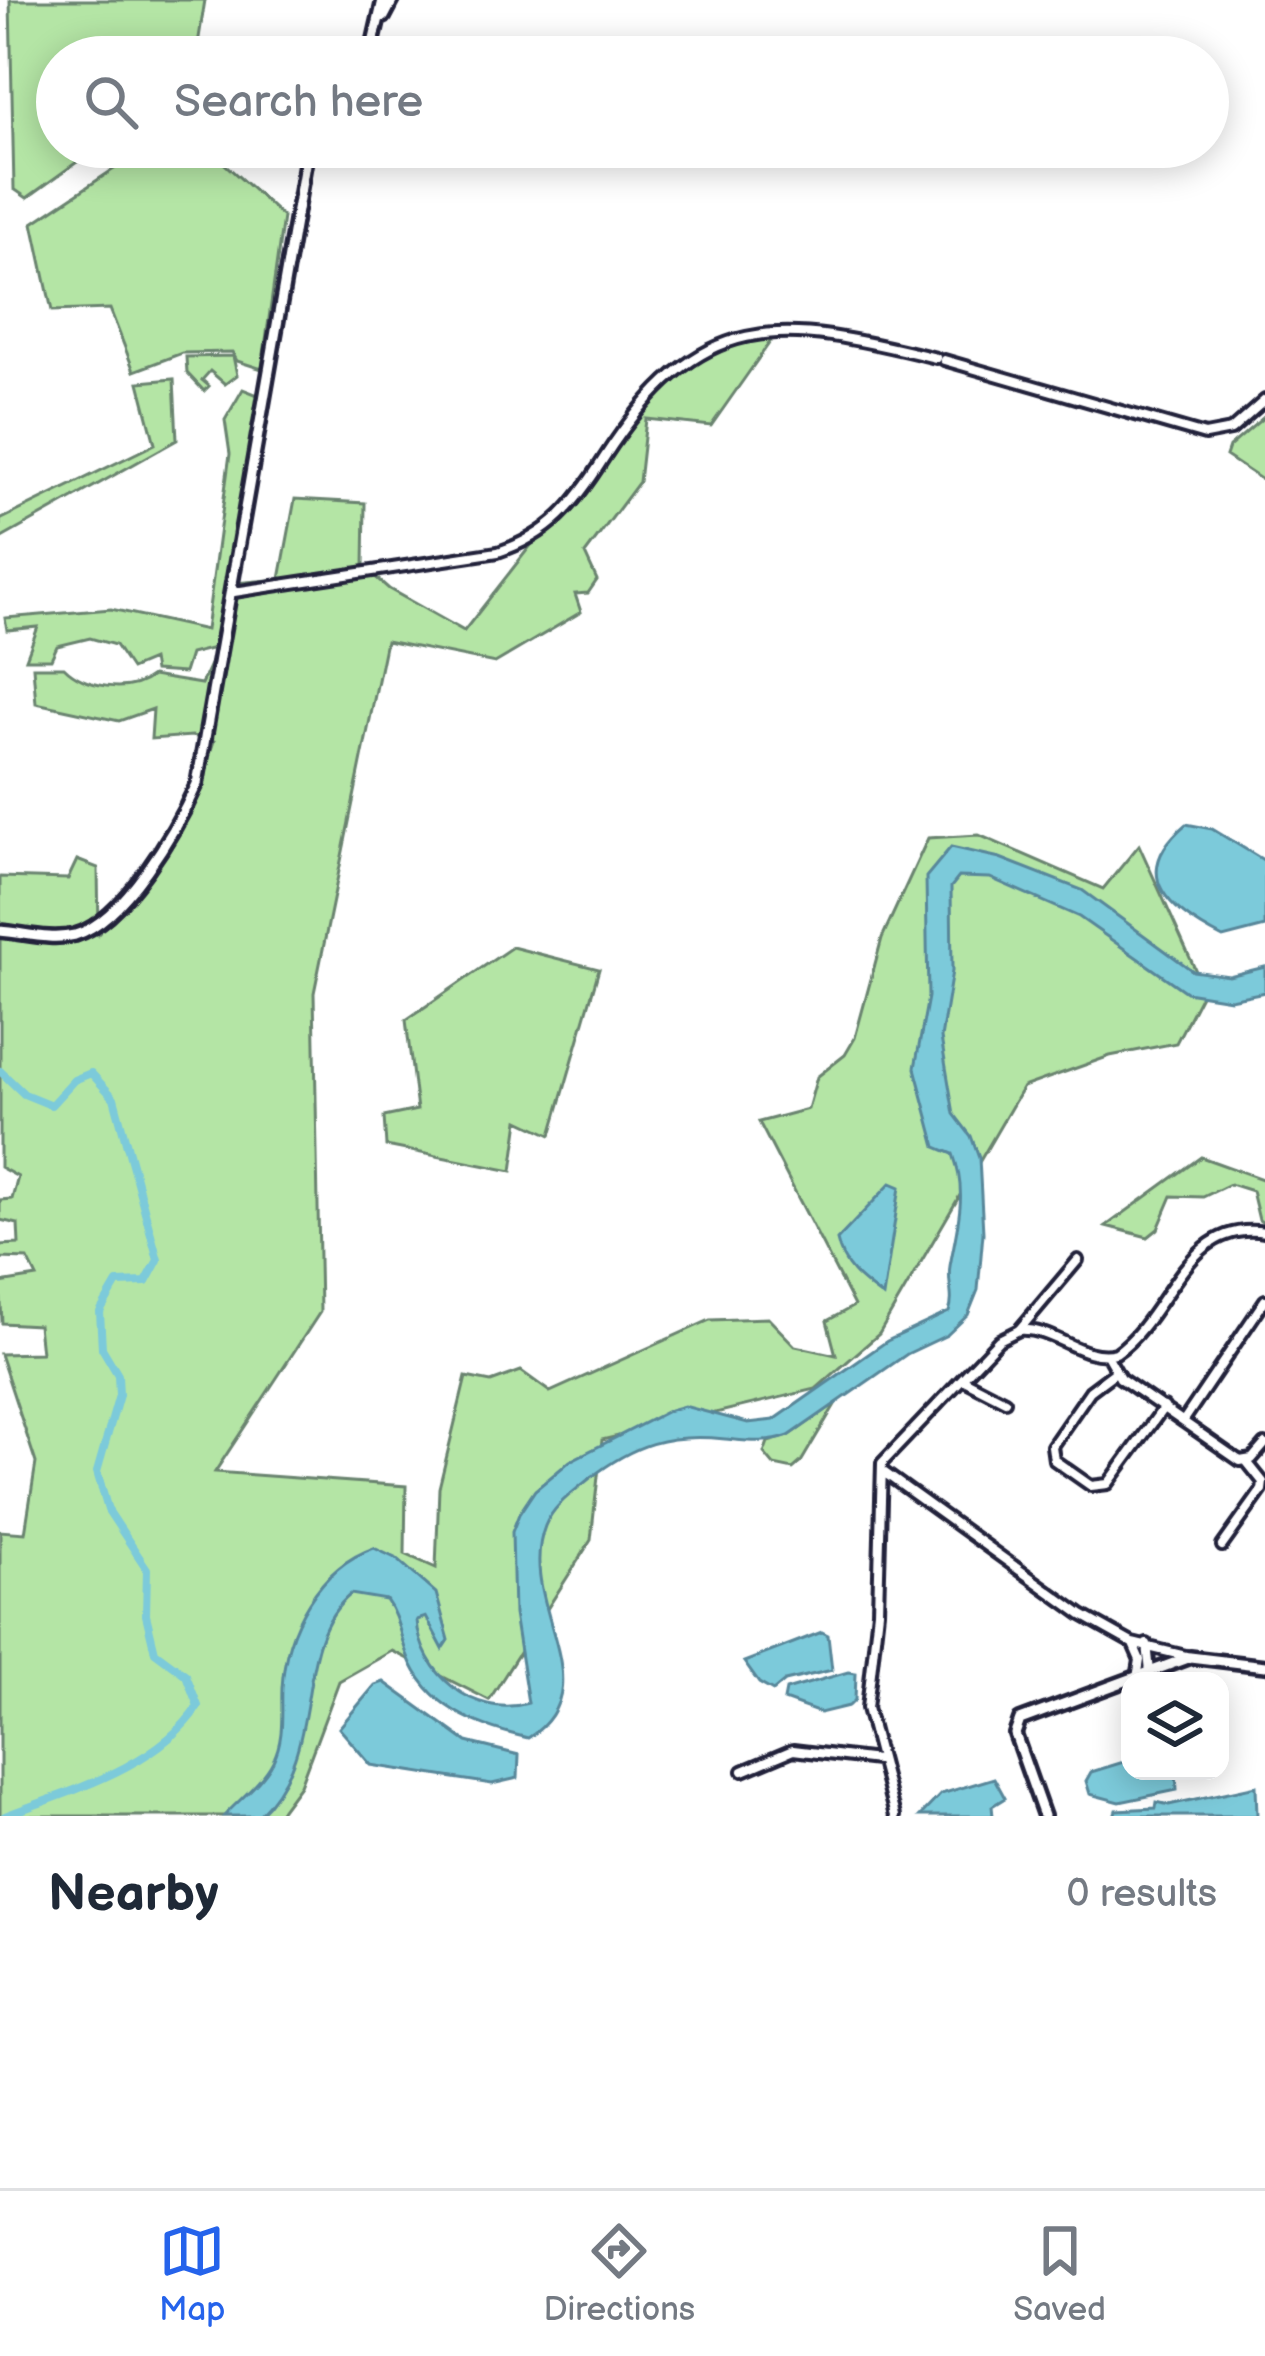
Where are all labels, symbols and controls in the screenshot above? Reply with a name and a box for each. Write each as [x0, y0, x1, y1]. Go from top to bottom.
search box [36, 36, 1229, 168]
icon: search [78, 69, 144, 135]
text: Search here [174, 75, 423, 130]
map controls [1121, 1672, 1229, 1780]
button: layers [1121, 1672, 1229, 1780]
text: Nearby [48, 1864, 219, 1925]
text: 0 results [1066, 1871, 1217, 1918]
tab: Map [159, 2218, 225, 2330]
tab: Directions [544, 2218, 695, 2330]
tab: Saved [1013, 2218, 1106, 2330]

